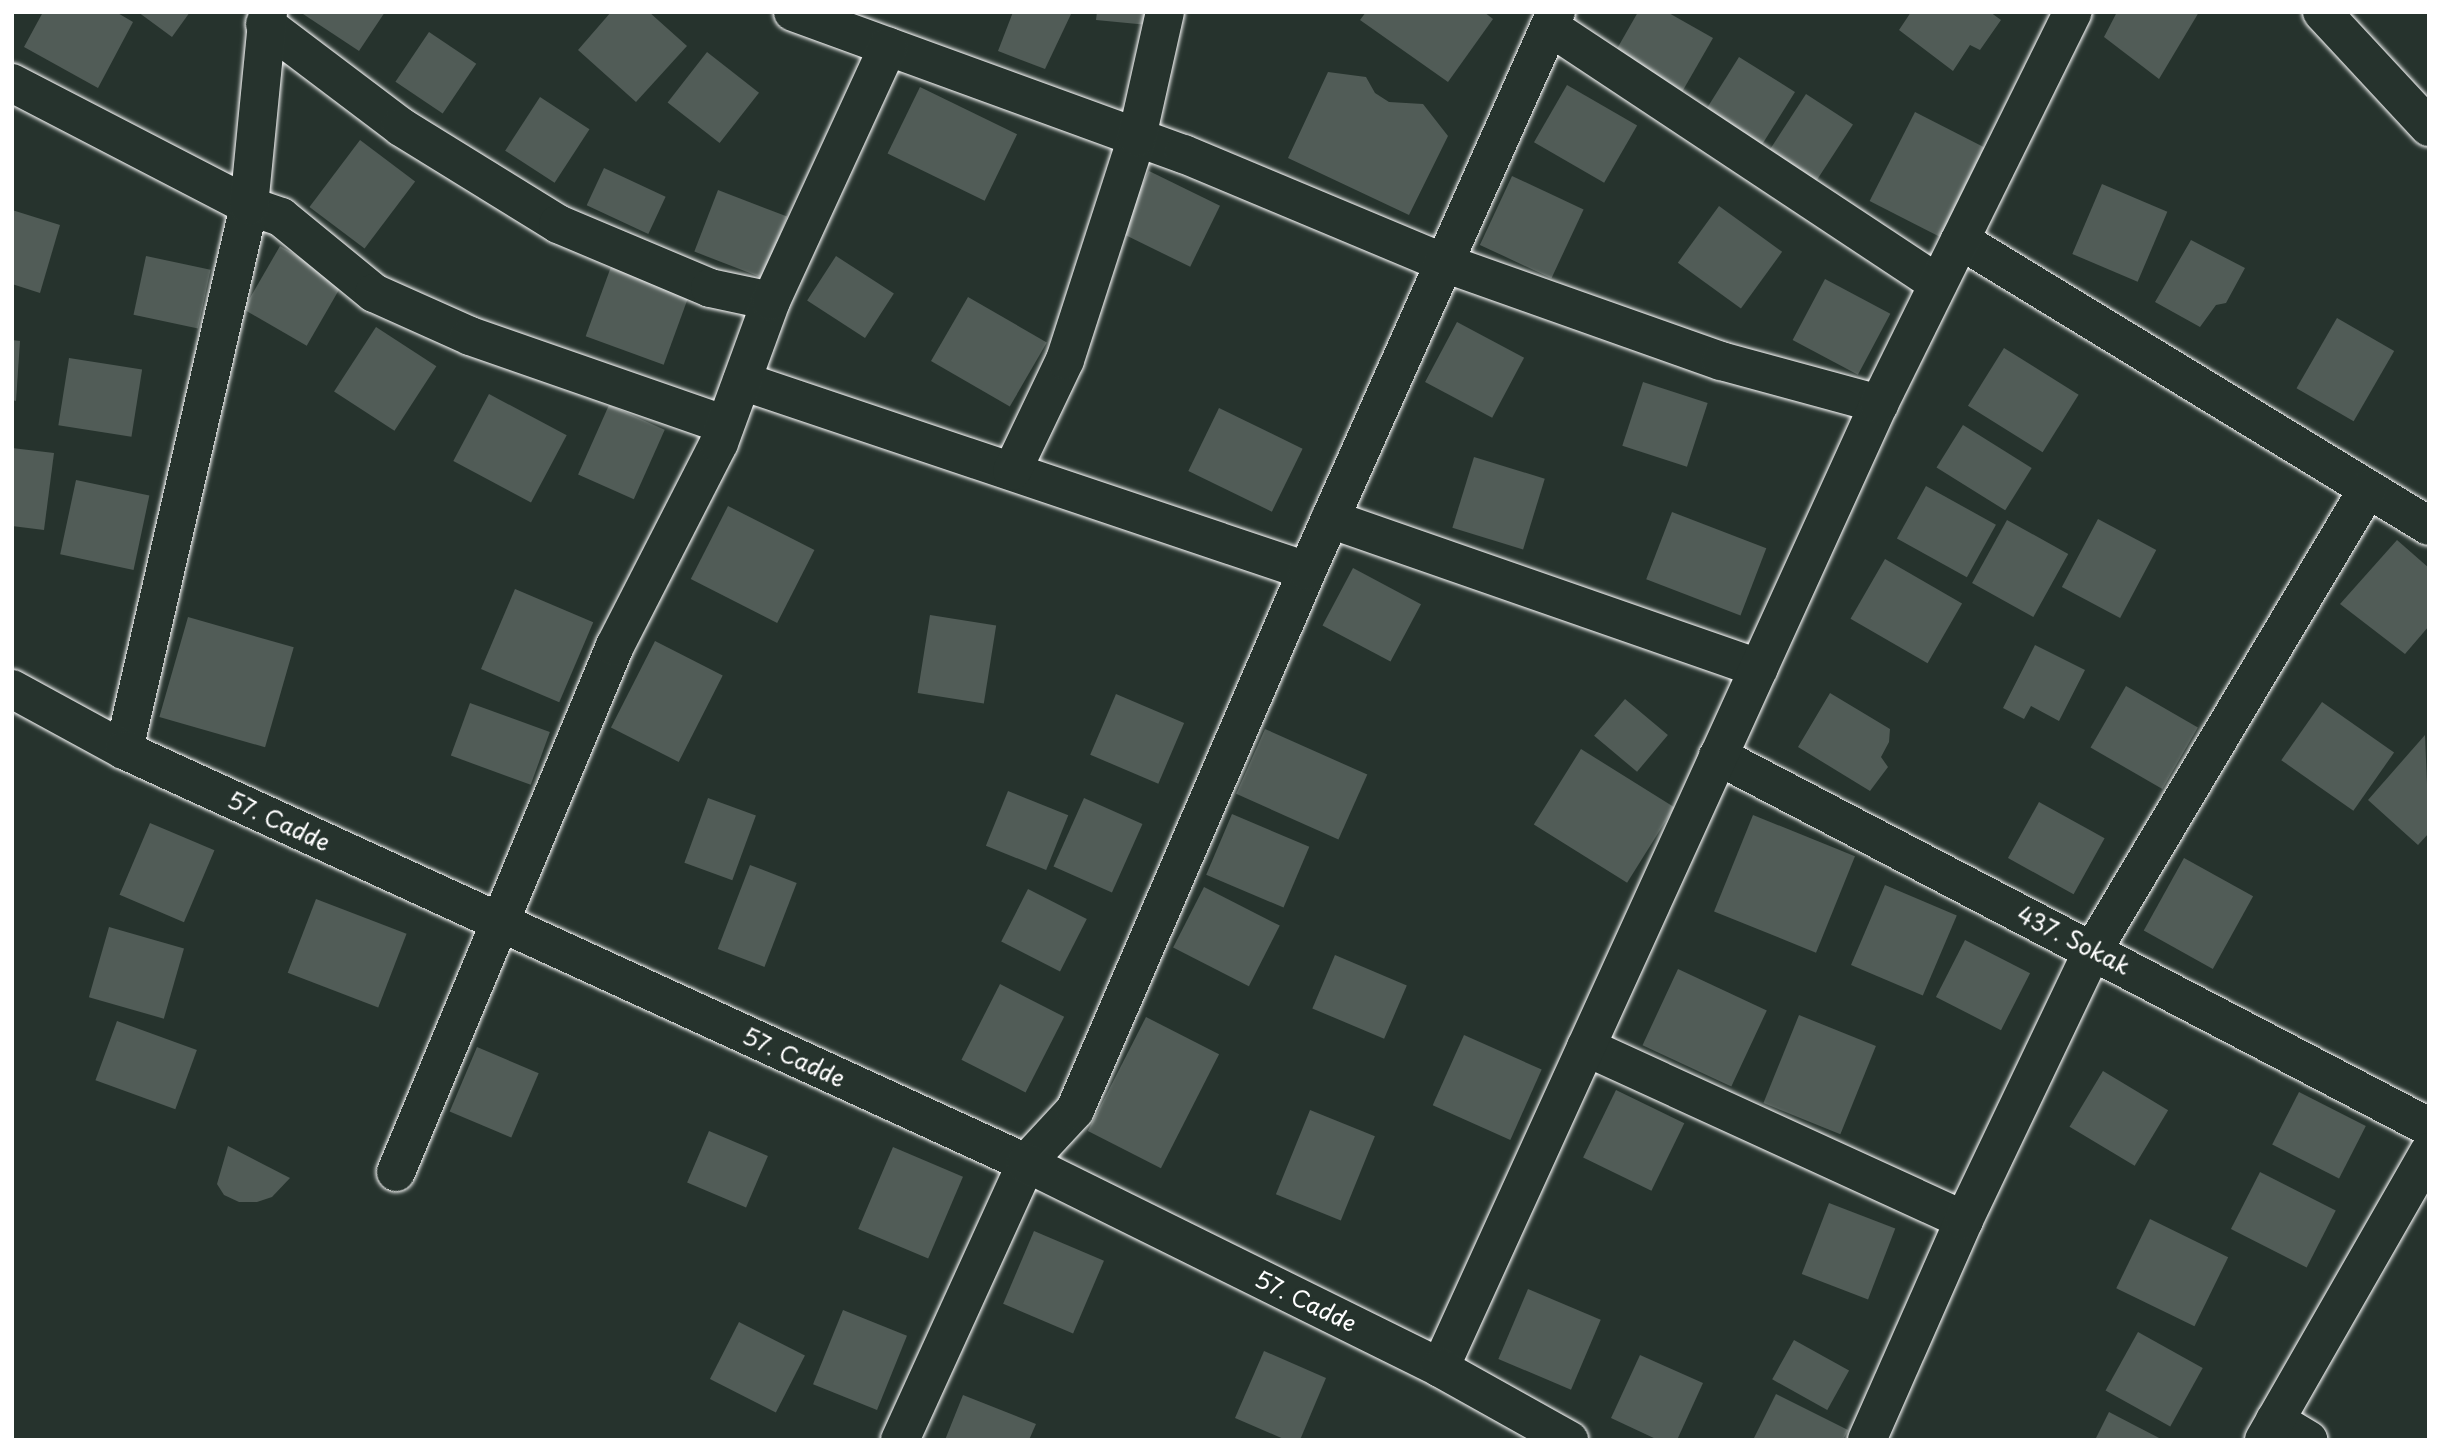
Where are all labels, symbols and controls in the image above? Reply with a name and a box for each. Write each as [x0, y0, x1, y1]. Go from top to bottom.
street label: 57. Cadde [224, 785, 334, 857]
street label: 437. Sokak [2013, 900, 2135, 980]
street label: 57. Cadde [739, 1021, 849, 1093]
street label: 57. Cadde [1251, 1265, 1361, 1337]

